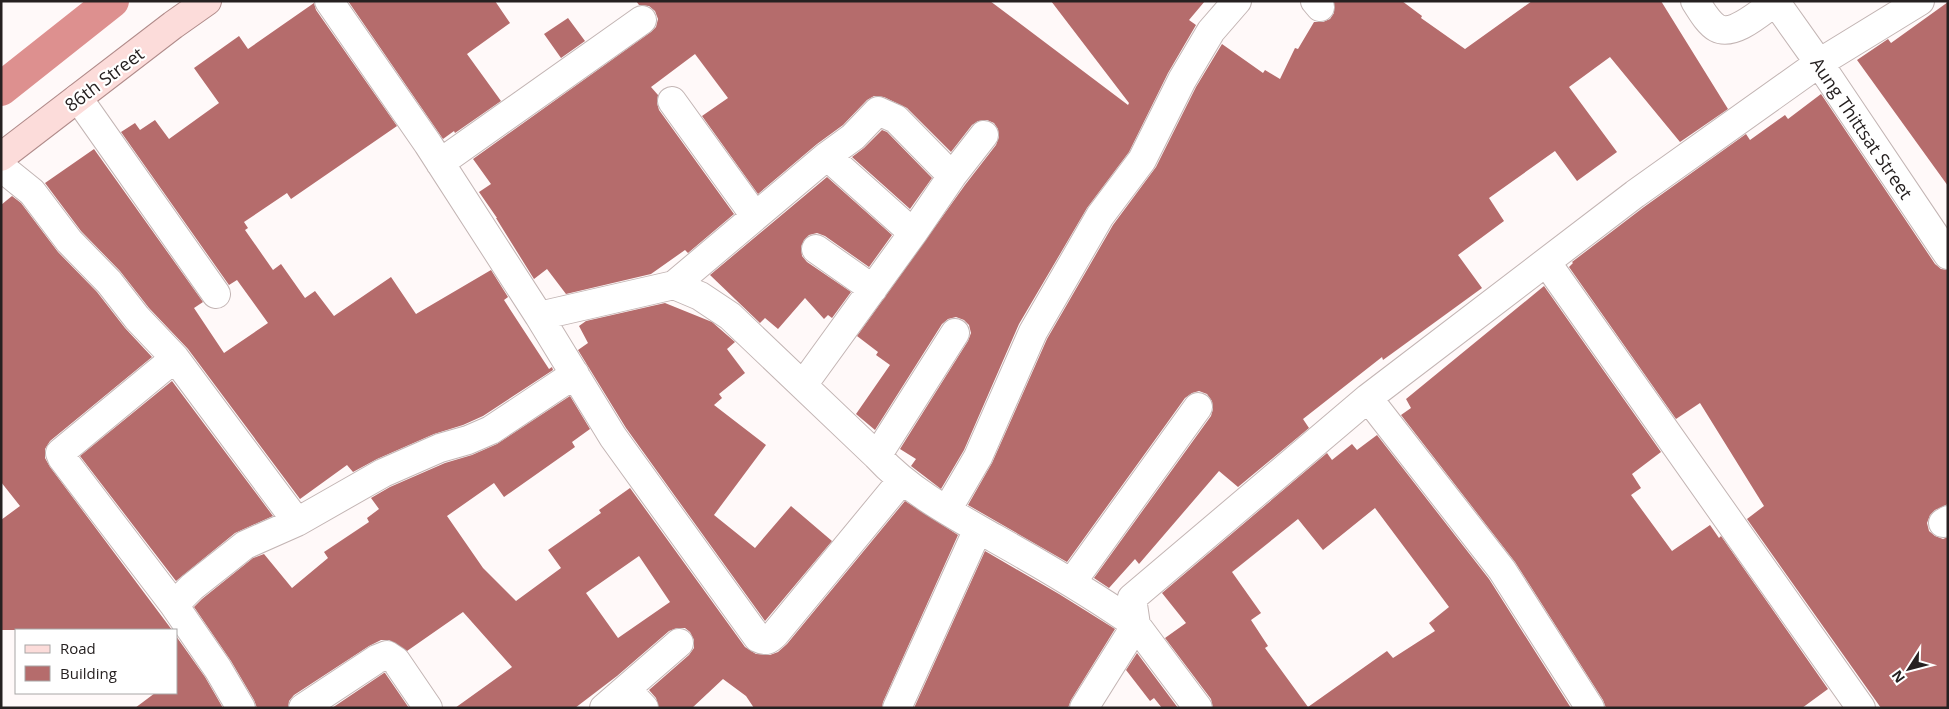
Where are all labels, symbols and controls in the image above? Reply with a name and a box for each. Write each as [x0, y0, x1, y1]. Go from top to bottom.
street label: 86th Street [60, 41, 148, 117]
street label: Aung Thittsat Street [1806, 52, 1918, 204]
legend [15, 629, 178, 694]
text: Road [60, 638, 96, 658]
north arrow [1884, 644, 1934, 694]
text: Building [60, 663, 117, 683]
text: N [1887, 667, 1909, 687]

